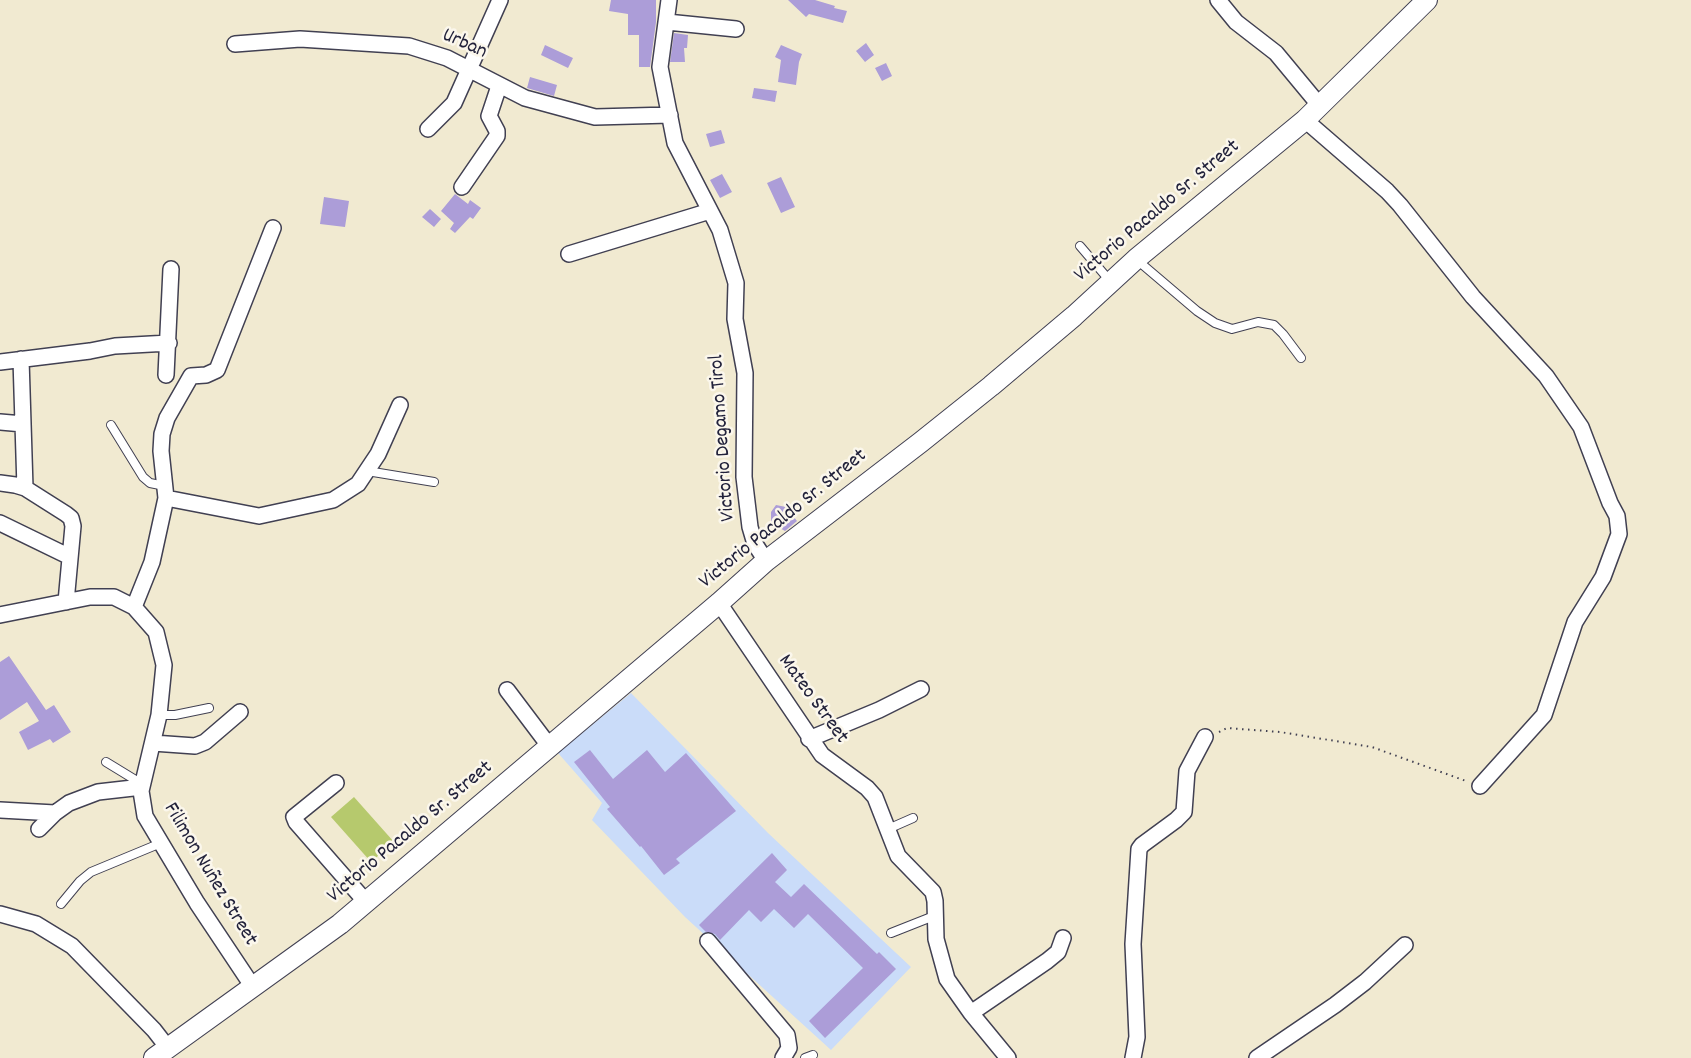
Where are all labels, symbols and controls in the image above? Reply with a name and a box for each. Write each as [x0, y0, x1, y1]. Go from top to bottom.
street label: Urban [438, 24, 490, 66]
street label: Victorio Pacaldo Sr. Street [1070, 135, 1246, 289]
street label: Victorio Degamo Tirol [706, 354, 742, 522]
street label: Victorio Pacaldo Sr. Street [695, 445, 873, 595]
street label: Mateo Street [771, 650, 853, 750]
street label: Victorio Pacaldo Sr. Street [323, 756, 499, 910]
street label: Filimon Nuñez Street [156, 799, 262, 951]

